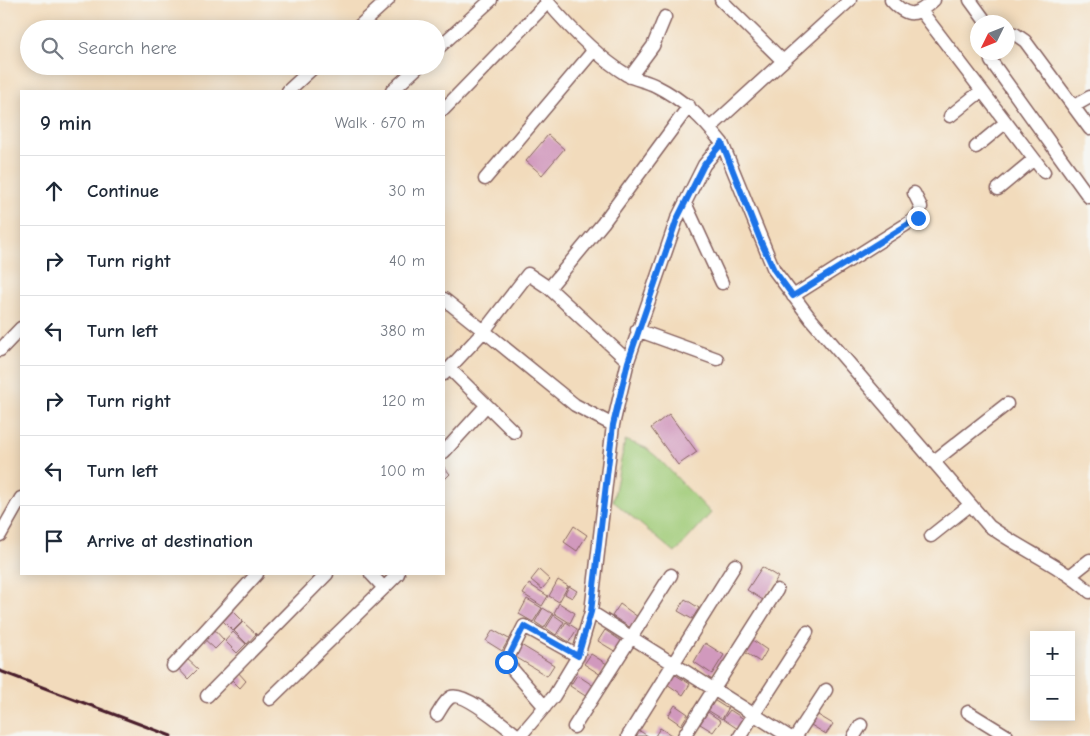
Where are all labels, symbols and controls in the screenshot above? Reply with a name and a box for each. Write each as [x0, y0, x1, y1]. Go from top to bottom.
north arrow [970, 15, 1015, 60]
search box [20, 20, 445, 75]
icon: search [38, 34, 66, 62]
text: Search here [78, 37, 177, 59]
text: 9 min [40, 111, 92, 135]
text: Walk · 670 m [335, 114, 425, 132]
icon: ahead [40, 177, 68, 205]
text: Continue [87, 180, 159, 202]
text: 30 m [389, 182, 425, 200]
route end [907, 207, 930, 230]
icon: right [40, 247, 68, 275]
text: Turn right [87, 250, 171, 272]
text: 40 m [389, 252, 425, 270]
icon: left [40, 317, 68, 345]
text: Turn left [87, 320, 158, 342]
text: 380 m [380, 322, 425, 340]
icon: right [40, 387, 68, 415]
text: Turn right [87, 390, 171, 412]
text: 120 m [382, 392, 425, 410]
icon: left [40, 457, 68, 485]
text: Turn left [87, 460, 158, 482]
text: 100 m [381, 462, 425, 480]
icon: arrive [40, 527, 68, 555]
text: Arrive at destination [87, 530, 253, 552]
map controls [1030, 631, 1075, 721]
button: + [1030, 631, 1075, 676]
route start [495, 651, 518, 674]
button: − [1030, 676, 1075, 721]

